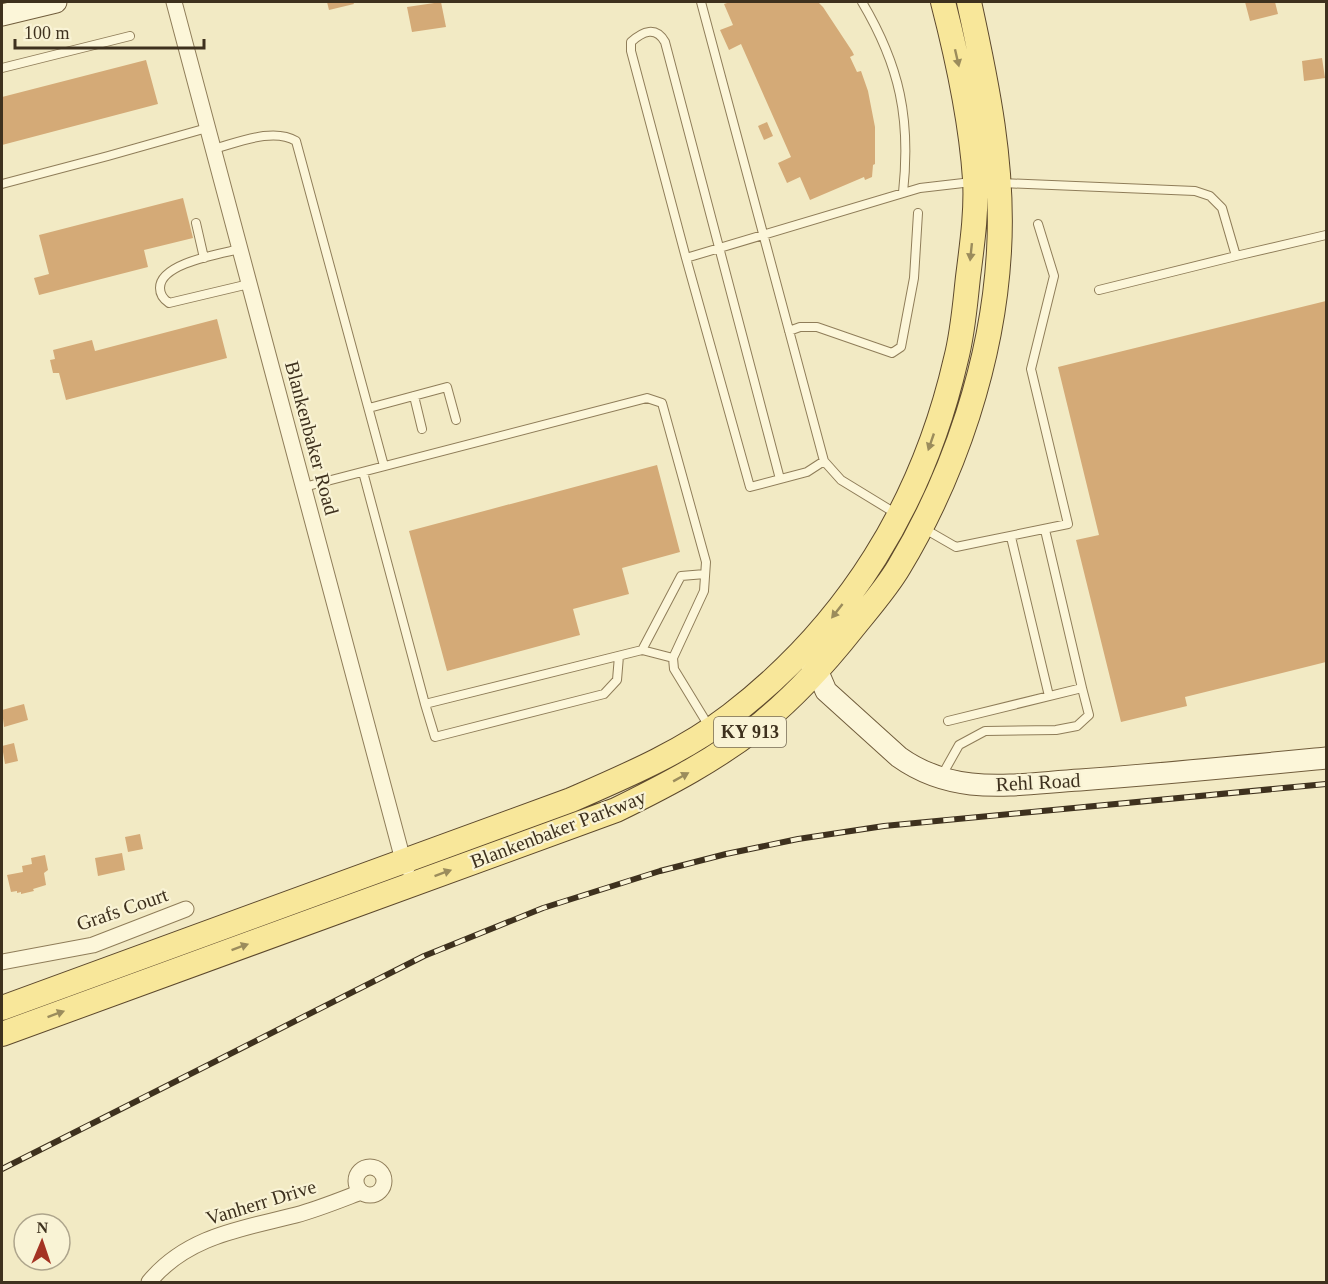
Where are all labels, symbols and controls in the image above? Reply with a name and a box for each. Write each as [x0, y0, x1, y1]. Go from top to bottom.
scale bar [15, 12, 204, 50]
text: 100 m [24, 23, 70, 43]
one-way arrow [952, 49, 962, 68]
one-way arrow [966, 242, 976, 261]
street label: Blankenbaker Road [281, 359, 343, 517]
one-way arrow [925, 433, 935, 451]
one-way arrow [831, 604, 843, 619]
road number: KY 913 [714, 717, 786, 747]
street label: Rehl Road [995, 769, 1081, 795]
one-way arrow [673, 772, 690, 782]
street label: Blankenbaker Parkway [467, 785, 649, 874]
one-way arrow [434, 868, 452, 878]
street label: Grafs Court [74, 883, 171, 935]
one-way arrow [231, 942, 249, 952]
one-way arrow [48, 1009, 66, 1019]
street label: Vanherr Drive [203, 1175, 319, 1229]
north arrow [12, 1212, 72, 1272]
text: N [36, 1219, 49, 1236]

